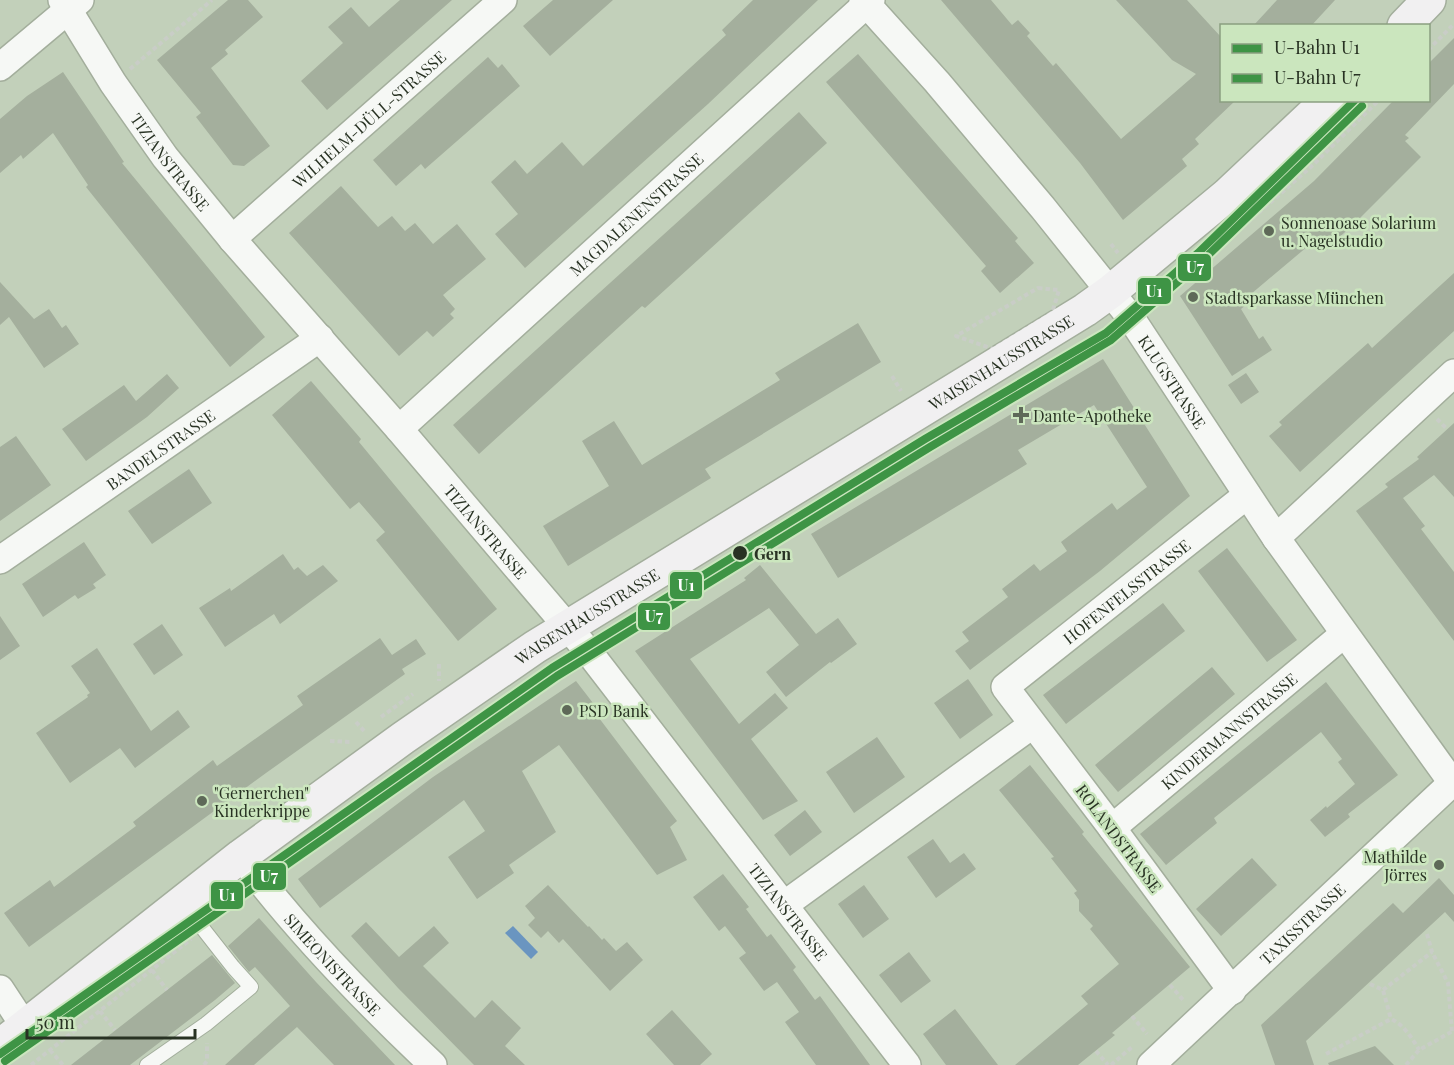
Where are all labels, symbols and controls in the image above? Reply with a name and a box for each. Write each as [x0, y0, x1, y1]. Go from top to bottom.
legend [1220, 24, 1430, 102]
text: U-Bahn U1 [1274, 35, 1360, 59]
street label: WILHELM-DÜLL-STRASSE [287, 45, 450, 193]
text: U-Bahn U7 [1274, 65, 1361, 89]
street label: TIZIANSTRASSE [127, 109, 215, 215]
street label: MAGDALENENSTRASSE [564, 148, 707, 280]
place label: Sonnenoase Solarium u. Nagelstudio [1281, 212, 1436, 251]
marker: Sonnenoase Solarium u. Nagelstudio [1262, 224, 1276, 238]
line badge: U7 [1177, 253, 1212, 282]
text: U7 [1186, 256, 1205, 277]
line badge: U1 [1137, 277, 1172, 305]
text: U1 [1145, 280, 1163, 301]
place label: Stadtsparkasse München [1205, 287, 1384, 308]
marker: Stadtsparkasse München [1186, 290, 1200, 304]
street label: WAISENHAUSSTRASSE [924, 309, 1077, 414]
street label: KLUGSTRASSE [1134, 331, 1211, 432]
street label: BANDELSTRASSE [102, 404, 219, 494]
place label: Dante-Apotheke [1033, 405, 1152, 426]
marker: Dante-Apotheke [1014, 408, 1028, 422]
street label: TIZIANSTRASSE [440, 480, 532, 583]
street label: HOFENFELSSTRASSE [1058, 534, 1194, 648]
place label: Gern [754, 543, 791, 564]
marker: Gern [731, 544, 749, 562]
street label: WAISENHAUSSTRASSE [509, 563, 663, 669]
line badge: U1 [669, 571, 703, 600]
text: U1 [677, 574, 695, 595]
line badge: U7 [637, 602, 671, 631]
text: U7 [645, 605, 664, 626]
street label: KINDERMANNSTRASSE [1156, 668, 1301, 793]
place label: PSD Bank [579, 700, 649, 721]
marker: PSD Bank [560, 703, 574, 717]
street label: ROLANDSTRASSE [1071, 780, 1167, 896]
place label: "Gernerchen" Kinderkrippe [214, 782, 310, 821]
marker: "Gernerchen" Kinderkrippe [195, 794, 209, 808]
place label: Mathilde Jörres [1364, 846, 1427, 885]
street label: TIZIANSTRASSE [744, 858, 833, 964]
marker: Mathilde Jörres [1432, 858, 1446, 872]
line badge: U7 [252, 862, 287, 891]
text: U7 [260, 865, 279, 886]
street label: TAXISSTRASSE [1255, 878, 1349, 969]
line badge: U1 [210, 881, 244, 910]
text: U1 [218, 884, 236, 905]
street label: SIMEONISTRASSE [280, 908, 386, 1020]
scale bar [27, 1002, 195, 1040]
text: 50 m [36, 1010, 75, 1034]

